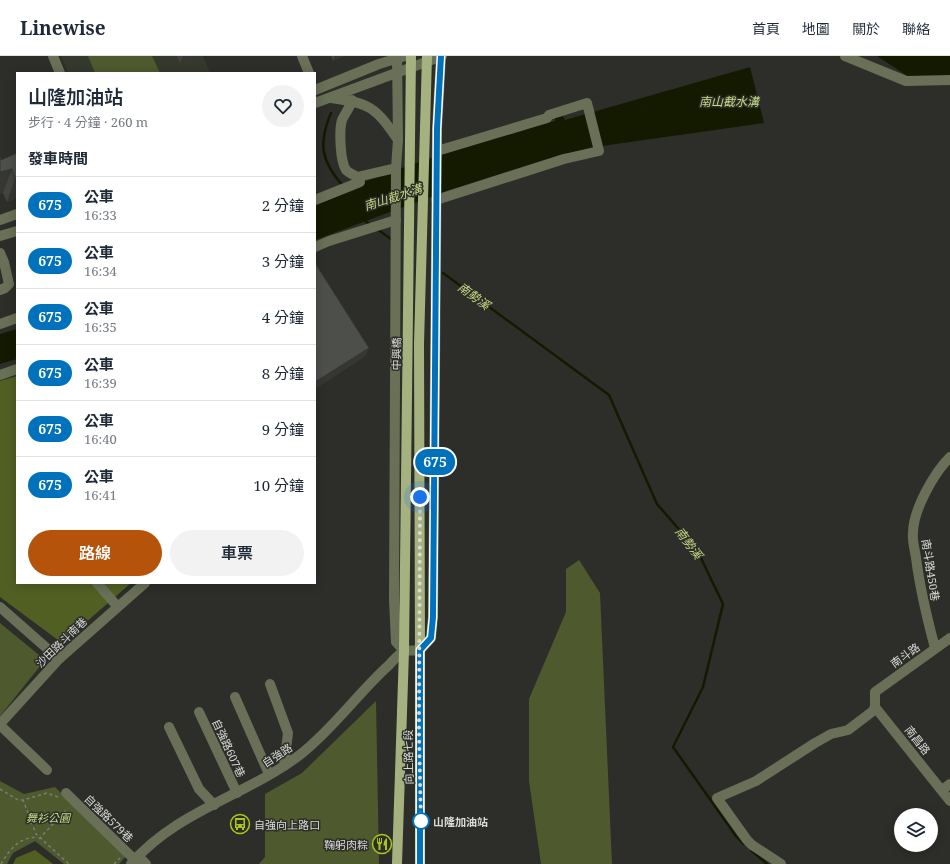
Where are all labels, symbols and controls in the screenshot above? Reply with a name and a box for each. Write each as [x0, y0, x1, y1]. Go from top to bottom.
text: Linewise [20, 15, 106, 41]
text: 首頁 [752, 19, 780, 38]
text: 地圖 [802, 19, 830, 38]
text: 關於 [852, 19, 880, 38]
text: 聯絡 [902, 19, 930, 38]
text: 山隆加油站 [28, 84, 123, 110]
button: heart [262, 85, 304, 127]
water label: 南山截水溝 [699, 93, 761, 110]
text: 步行 · 4 分鐘 · 260 m [28, 113, 148, 131]
text: 發車時間 [28, 148, 88, 168]
water label: 南山截水溝 [362, 179, 426, 214]
text: 公車 [84, 186, 114, 206]
text: 675 [38, 195, 62, 214]
text: 2 分鐘 [262, 195, 304, 215]
text: 16:33 [84, 206, 117, 224]
text: 公車 [84, 242, 114, 262]
text: 675 [38, 251, 62, 270]
text: 3 分鐘 [262, 251, 304, 271]
text: 16:34 [84, 262, 117, 280]
water label: 南勢溪 [454, 279, 495, 315]
text: 公車 [84, 298, 114, 318]
text: 675 [38, 307, 62, 326]
text: 4 分鐘 [262, 307, 304, 327]
text: 16:35 [84, 318, 117, 336]
street label: 中興橋 [388, 337, 404, 371]
text: 公車 [84, 354, 114, 374]
text: 675 [38, 363, 62, 382]
text: 8 分鐘 [262, 363, 304, 383]
text: 16:39 [84, 374, 117, 392]
text: 公車 [84, 410, 114, 430]
text: 675 [38, 419, 62, 438]
text: 9 分鐘 [262, 419, 304, 439]
text: 16:40 [84, 430, 117, 448]
line badge: 675 [412, 449, 458, 475]
text: 675 [423, 452, 447, 471]
text: 公車 [84, 466, 114, 486]
text: 675 [38, 475, 62, 494]
text: 10 分鐘 [253, 475, 304, 495]
text: 16:41 [84, 486, 117, 504]
your location [410, 487, 430, 507]
water label: 南勢溪 [671, 524, 708, 564]
button: 路線 [28, 530, 162, 576]
button: 車票 [170, 530, 304, 576]
street label: 南斗路450巷 [919, 538, 943, 602]
street label: 沙田路斗南巷 [32, 614, 90, 670]
street label: 南斗路 [887, 639, 923, 671]
street label: 自強路607巷 [209, 717, 249, 779]
street label: 南昌路 [902, 722, 934, 758]
street label: 向上路七段 [400, 729, 416, 785]
street label: 自強路 [259, 740, 295, 770]
street label: 自強路579巷 [81, 791, 137, 845]
map controls [894, 808, 938, 852]
button: layers [894, 808, 938, 852]
park label: 舞衫公園 [26, 810, 72, 825]
marker: 山隆加油站 [412, 812, 430, 830]
bus stop icon: 自強向上路口 [229, 813, 251, 835]
place label: 山隆加油站 [433, 814, 488, 829]
place label: 自強向上路口 [254, 817, 320, 832]
restaurant icon: 鞠躬肉粽 [371, 833, 393, 855]
place label: 鞠躬肉粽 [324, 837, 368, 852]

